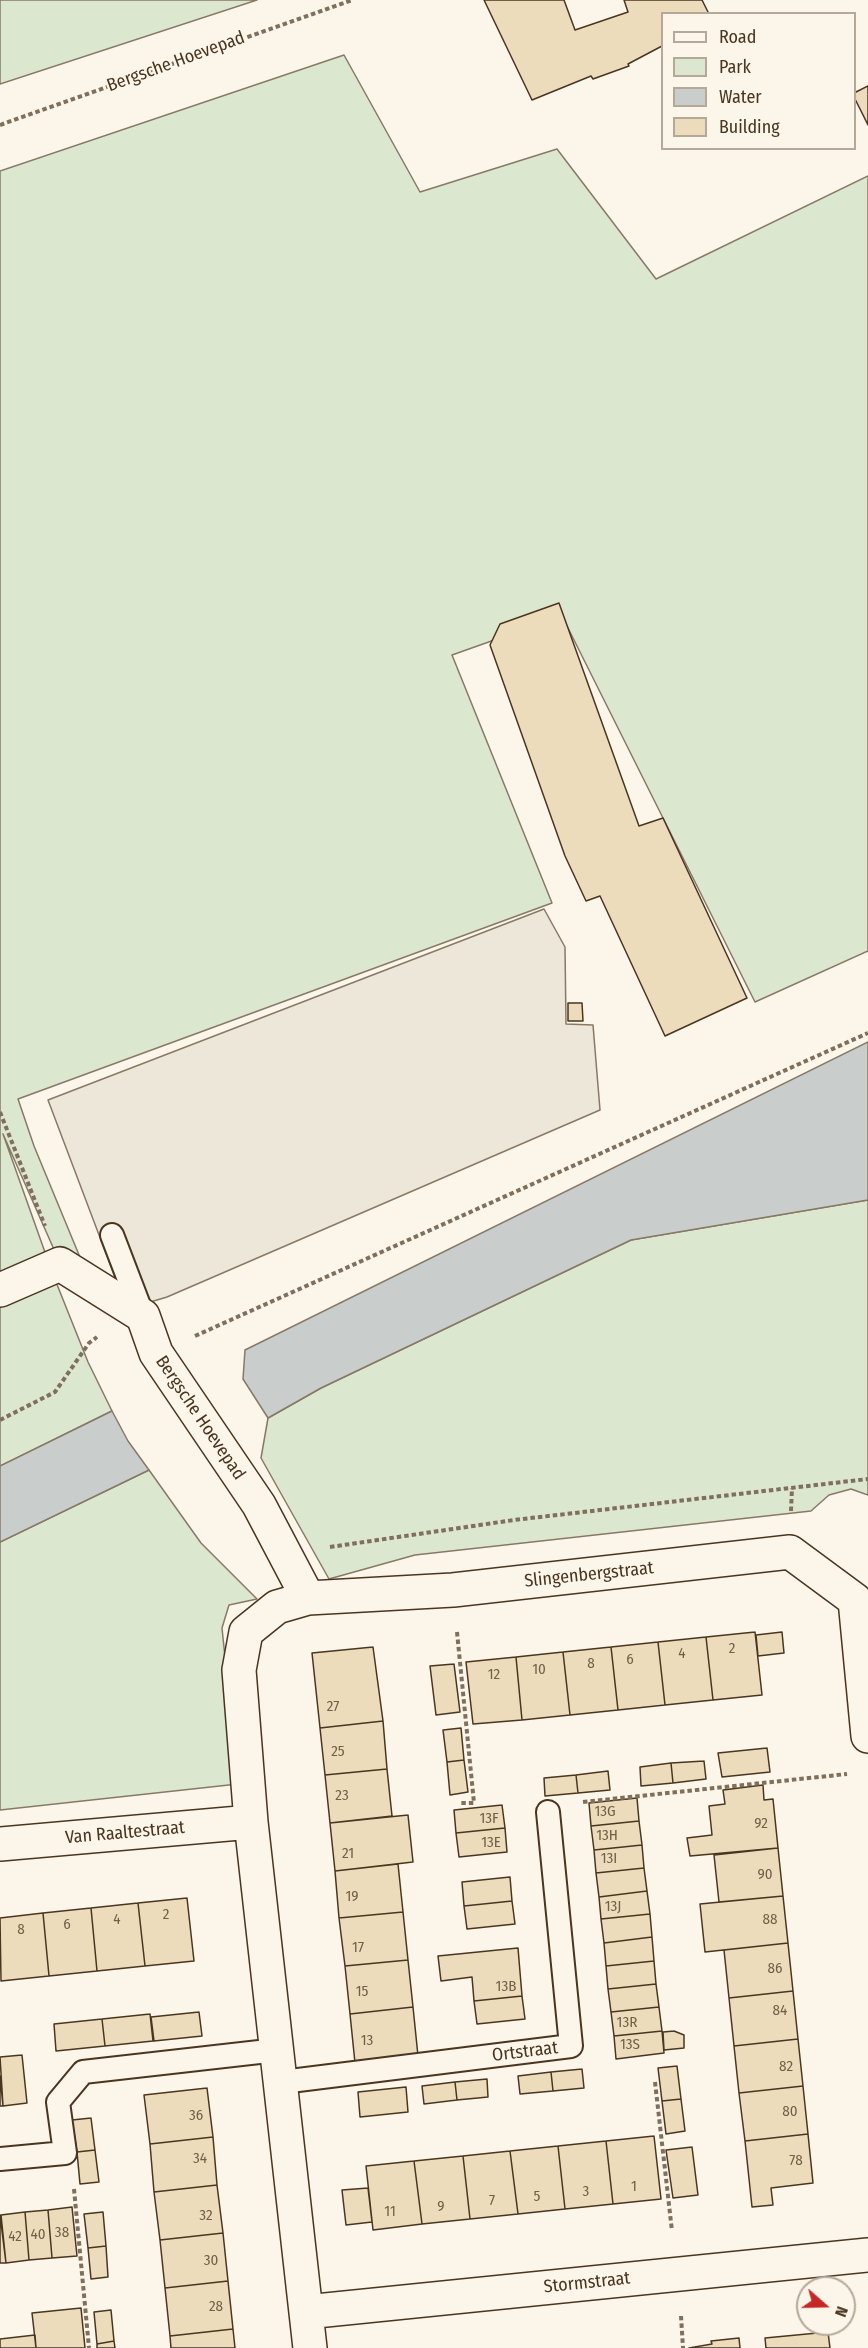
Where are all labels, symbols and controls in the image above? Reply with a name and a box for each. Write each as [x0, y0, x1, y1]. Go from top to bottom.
legend [661, 12, 856, 150]
text: Road [719, 26, 756, 48]
street label: Bergsche Hoevepad [104, 27, 248, 97]
text: Park [719, 56, 751, 78]
text: Water [719, 86, 762, 108]
text: Building [719, 116, 780, 138]
street label: Bergsche Hoevepad [151, 1352, 249, 1484]
street label: Slingenbergstraat [523, 1557, 655, 1593]
house number: 2 [729, 1640, 735, 1658]
house number: 4 [678, 1645, 686, 1663]
house number: 6 [626, 1651, 634, 1669]
house number: 8 [587, 1655, 595, 1673]
house number: 10 [532, 1661, 546, 1679]
house number: 12 [488, 1666, 500, 1684]
house number: 27 [327, 1698, 339, 1716]
house number: 25 [331, 1743, 345, 1761]
house number: 23 [335, 1787, 349, 1805]
house number: 13G [594, 1803, 616, 1821]
house number: 13F [479, 1810, 499, 1828]
house number: 92 [754, 1815, 768, 1833]
street label: Van Raaltestraat [64, 1817, 186, 1849]
house number: 13H [596, 1827, 618, 1845]
house number: 13E [481, 1834, 501, 1852]
house number: 21 [342, 1845, 354, 1863]
house number: 13I [601, 1850, 617, 1868]
house number: 90 [757, 1866, 773, 1884]
house number: 19 [345, 1888, 359, 1906]
house number: 13J [605, 1898, 621, 1916]
house number: 2 [163, 1906, 169, 1924]
house number: 4 [113, 1911, 121, 1929]
house number: 88 [763, 1911, 777, 1929]
house number: 6 [63, 1916, 71, 1934]
house number: 8 [17, 1921, 25, 1939]
house number: 17 [352, 1939, 364, 1957]
house number: 86 [768, 1960, 782, 1978]
house number: 13B [496, 1978, 516, 1996]
house number: 15 [356, 1983, 368, 2001]
house number: 84 [773, 2002, 787, 2020]
house number: 13R [617, 2014, 637, 2032]
house number: 13 [361, 2032, 373, 2050]
house number: 13S [620, 2036, 640, 2054]
street label: Ortstraat [491, 2037, 559, 2067]
house number: 82 [779, 2058, 793, 2076]
house number: 80 [782, 2103, 798, 2121]
house number: 36 [189, 2107, 203, 2125]
house number: 34 [193, 2150, 207, 2168]
house number: 78 [789, 2152, 803, 2170]
house number: 1 [631, 2178, 637, 2196]
house number: 3 [583, 2183, 589, 2201]
house number: 5 [534, 2188, 540, 2206]
house number: 7 [489, 2192, 495, 2210]
house number: 9 [437, 2198, 445, 2216]
house number: 11 [384, 2203, 396, 2221]
house number: 32 [199, 2207, 213, 2225]
house number: 38 [55, 2224, 69, 2242]
house number: 40 [30, 2226, 46, 2244]
house number: 42 [8, 2228, 22, 2246]
house number: 30 [204, 2252, 218, 2270]
street label: Stormstraat [543, 2268, 631, 2298]
north arrow [796, 2276, 856, 2336]
house number: 28 [209, 2298, 223, 2316]
text: N [831, 2304, 852, 2319]

